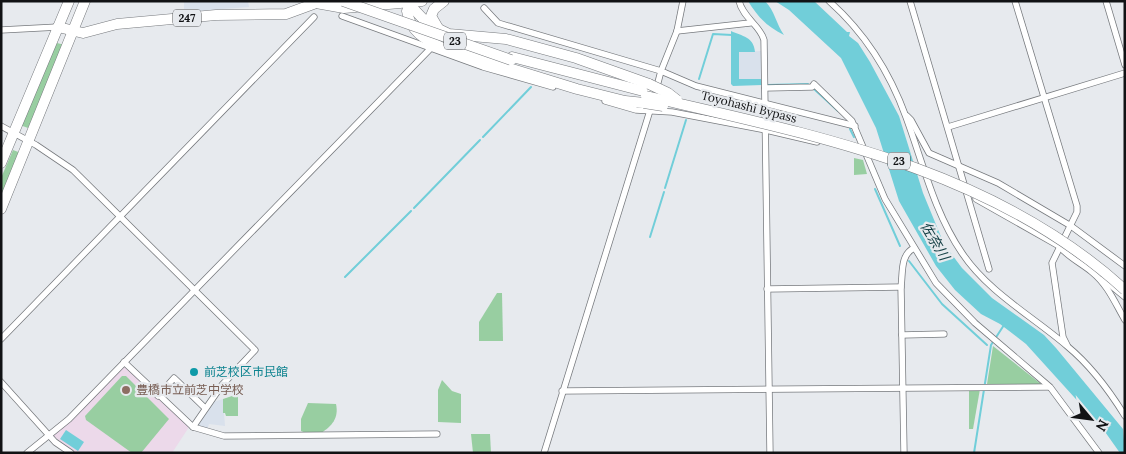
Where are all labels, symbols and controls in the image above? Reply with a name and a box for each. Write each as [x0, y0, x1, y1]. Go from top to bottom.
road number: 247 [173, 10, 201, 27]
road number: 23 [444, 32, 466, 49]
street label: Toyohashi Bypass [700, 87, 799, 126]
road number: 23 [888, 153, 910, 170]
water label: 佐奈川 [916, 218, 955, 265]
place label: 前芝校区市民館 [204, 364, 288, 379]
marker: 前芝校区市民館 [188, 366, 200, 378]
place label: 豊橋市立前芝中学校 [136, 382, 244, 397]
marker: 豊橋市立前芝中学校 [120, 384, 132, 396]
north arrow [1066, 394, 1116, 444]
text: N [1092, 416, 1113, 435]

